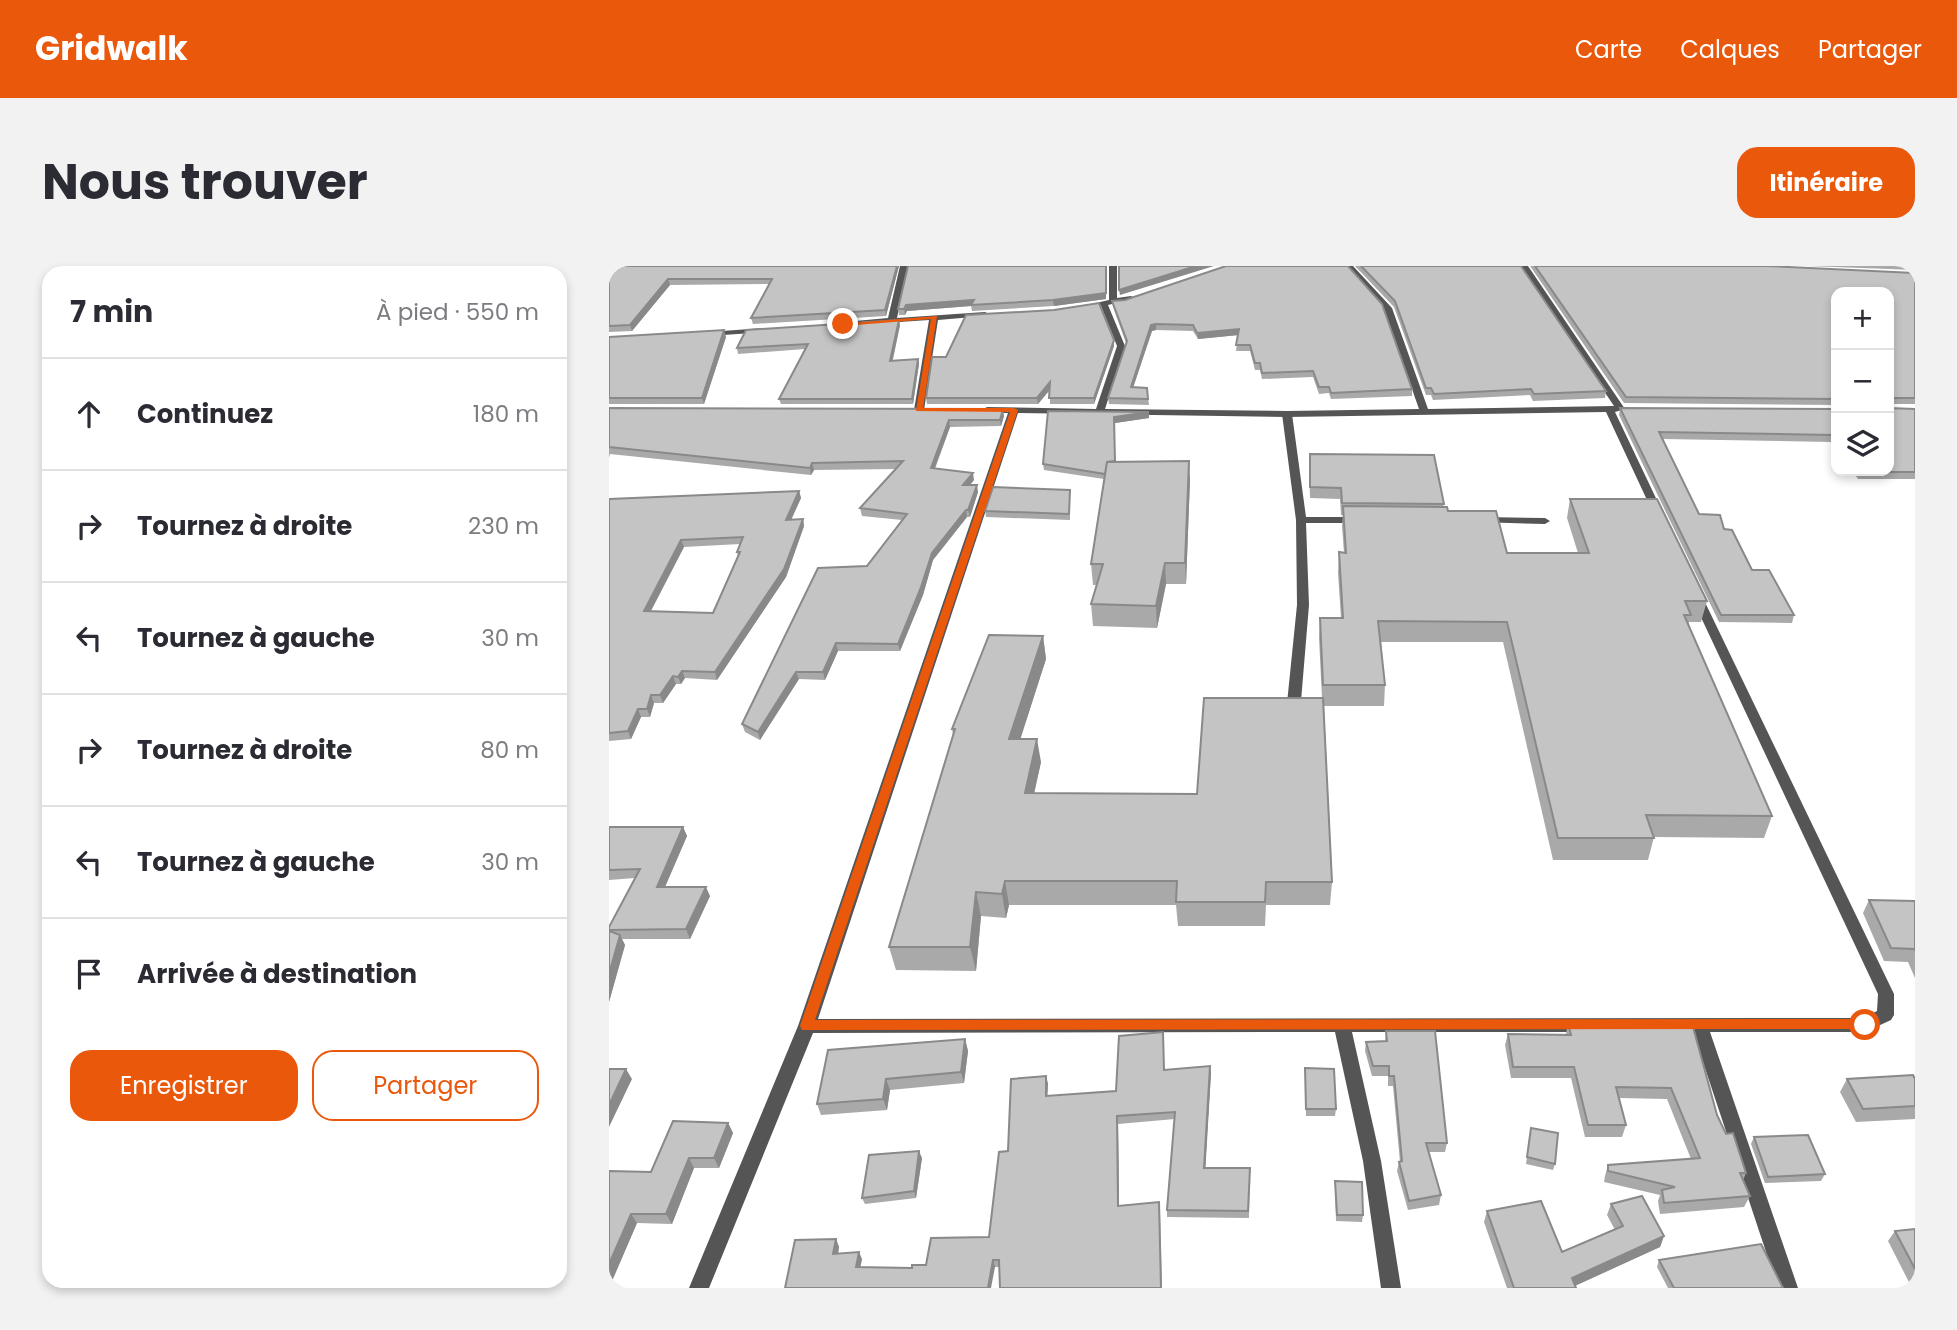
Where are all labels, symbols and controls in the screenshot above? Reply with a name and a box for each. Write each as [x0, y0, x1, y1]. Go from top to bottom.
text: Gridwalk [35, 25, 188, 72]
text: Carte [1575, 33, 1642, 66]
text: Calques [1680, 33, 1780, 66]
text: Partager [1818, 33, 1922, 66]
button: Itinéraire [1737, 147, 1915, 218]
text: Nous trouver [42, 148, 368, 216]
map controls [1831, 287, 1894, 476]
button: + [1831, 287, 1894, 350]
text: 7 min [70, 290, 153, 333]
text: À pied · 550 m [376, 296, 539, 328]
route end [827, 308, 858, 339]
button: − [1831, 350, 1894, 413]
icon: ahead [70, 395, 108, 433]
text: Continuez [137, 396, 273, 432]
text: 180 m [473, 398, 539, 430]
button: layers [1831, 413, 1894, 476]
icon: right [70, 507, 108, 545]
text: Tournez à droite [137, 508, 352, 544]
text: 230 m [468, 510, 539, 542]
icon: left [70, 619, 108, 657]
text: Tournez à gauche [137, 620, 375, 656]
text: 30 m [481, 622, 539, 654]
icon: right [70, 731, 108, 769]
text: Tournez à droite [137, 732, 352, 768]
text: 80 m [480, 734, 539, 766]
icon: left [70, 843, 108, 881]
text: Tournez à gauche [137, 844, 375, 880]
text: 30 m [481, 846, 539, 878]
icon: arrive [70, 955, 108, 993]
text: Arrivée à destination [137, 956, 417, 992]
route start [1849, 1009, 1880, 1040]
button: Enregistrer [70, 1050, 298, 1121]
button: Partager [312, 1050, 539, 1121]

